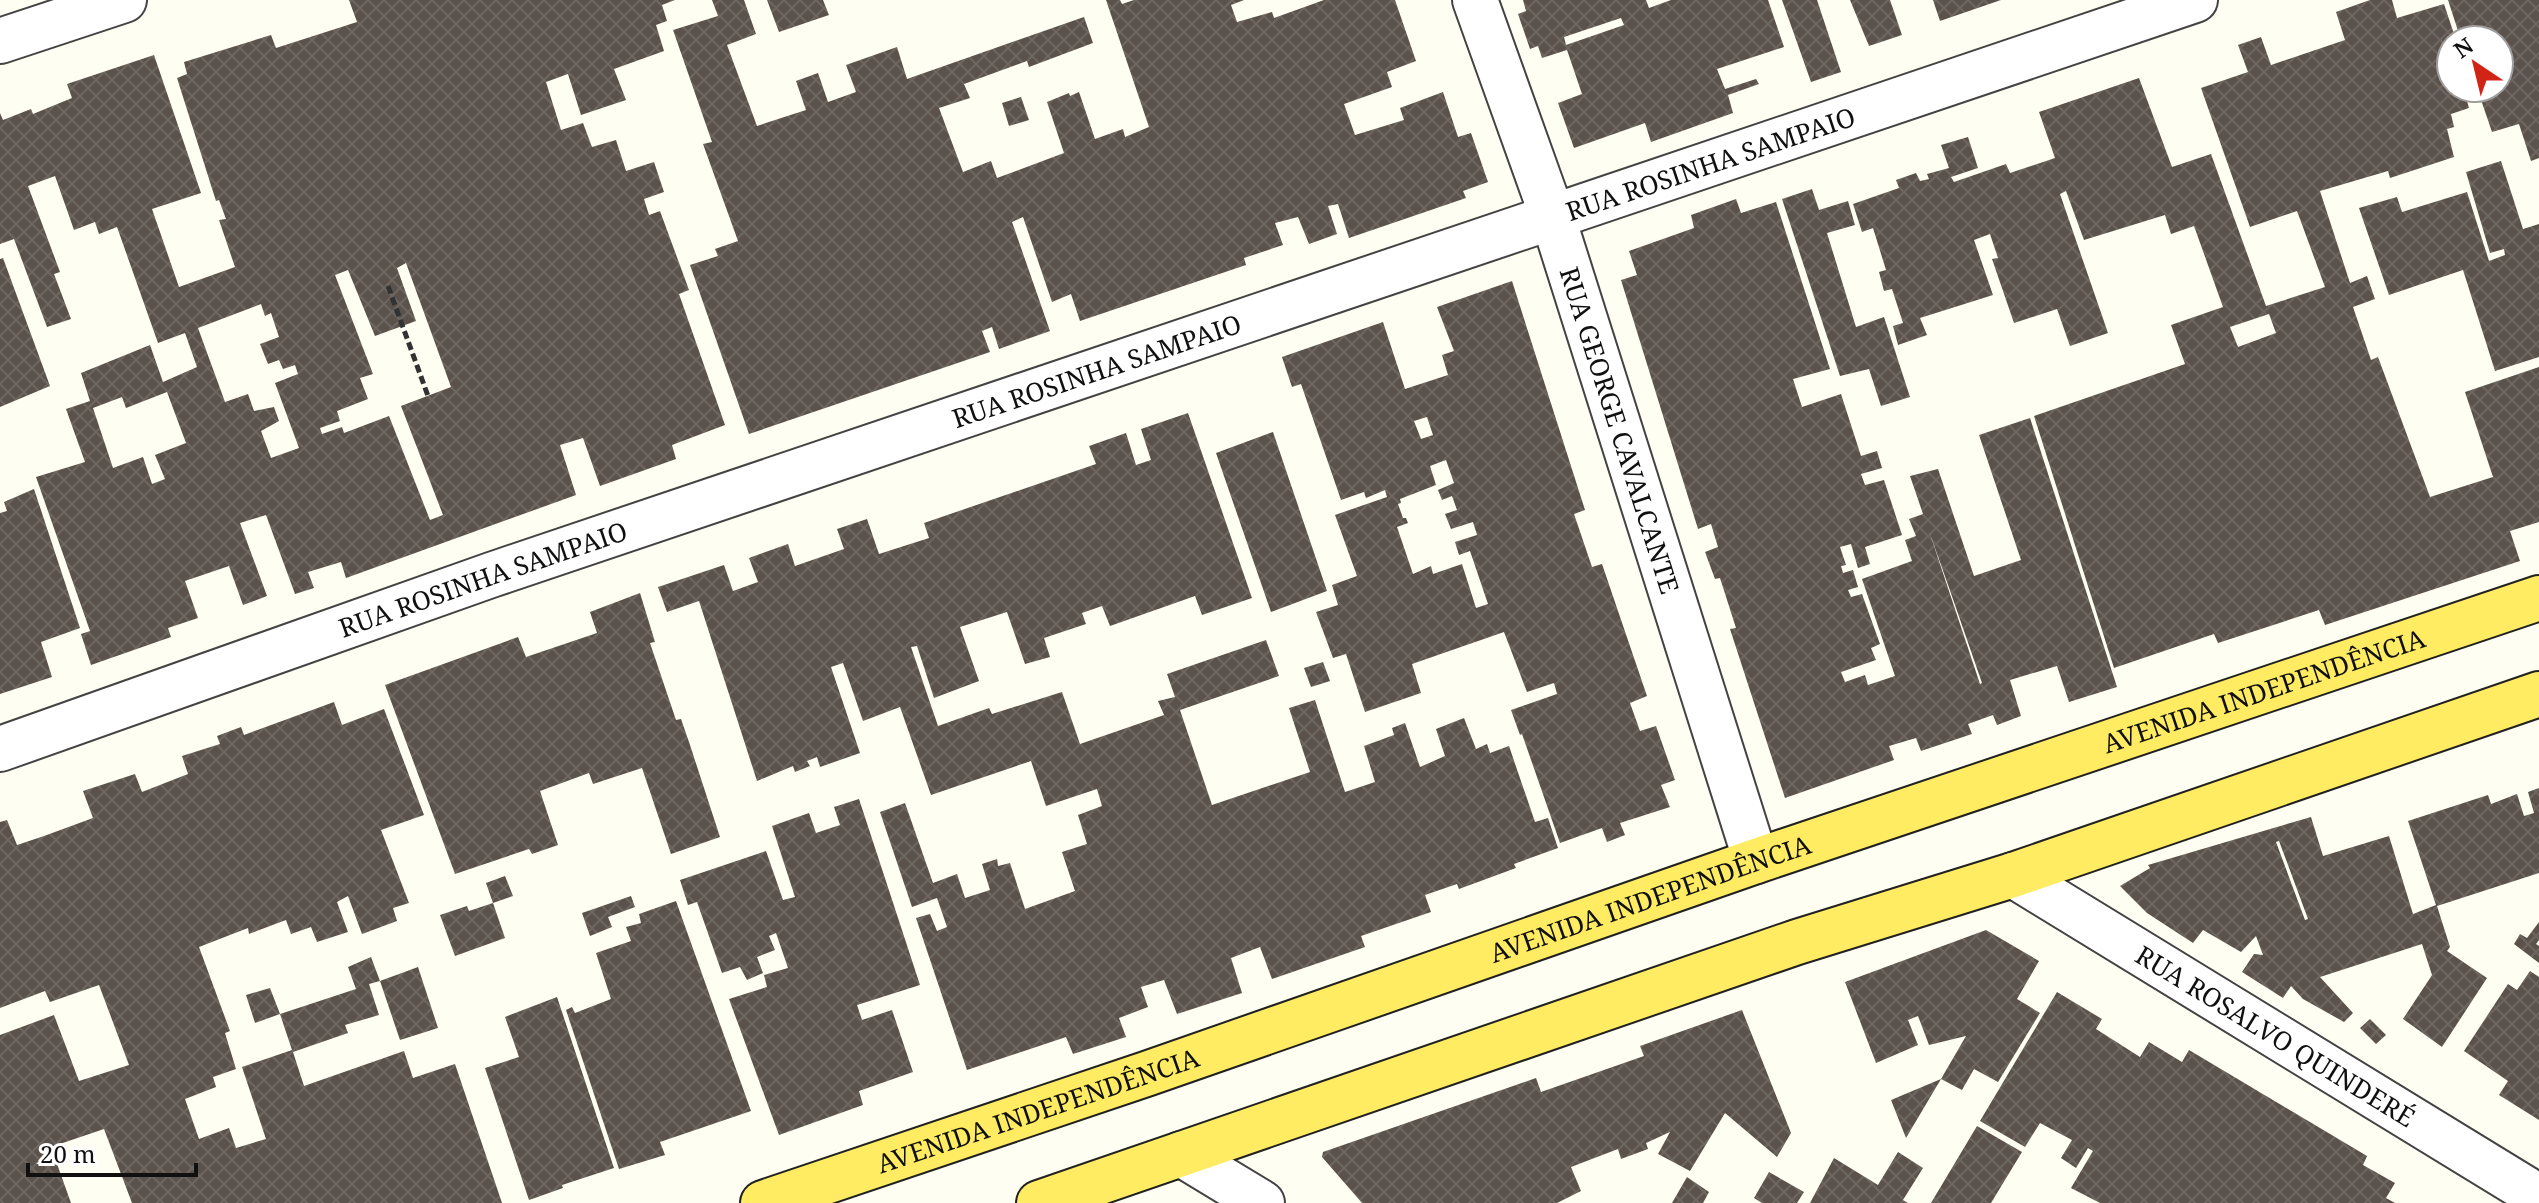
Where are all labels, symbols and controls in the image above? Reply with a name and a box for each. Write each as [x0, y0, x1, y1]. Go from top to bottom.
north arrow [2435, 24, 2515, 104]
text: N [2447, 30, 2479, 64]
street label: RUA ROSINHA SAMPAIO [1561, 98, 1860, 229]
street label: RUA GEORGE CAVALCANTE [1552, 262, 1688, 598]
street label: RUA ROSINHA SAMPAIO [947, 305, 1246, 436]
street label: RUA ROSINHA SAMPAIO [334, 512, 632, 646]
street label: AVENIDA INDEPENDÊNCIA [2098, 619, 2430, 761]
street label: AVENIDA INDEPENDÊNCIA [1485, 826, 1816, 971]
street label: RUA ROSALVO QUINDERÉ [2129, 937, 2422, 1135]
street label: AVENIDA INDEPENDÊNCIA [872, 1039, 1204, 1181]
scale bar [28, 1127, 196, 1177]
text: 20 m [40, 1137, 96, 1170]

